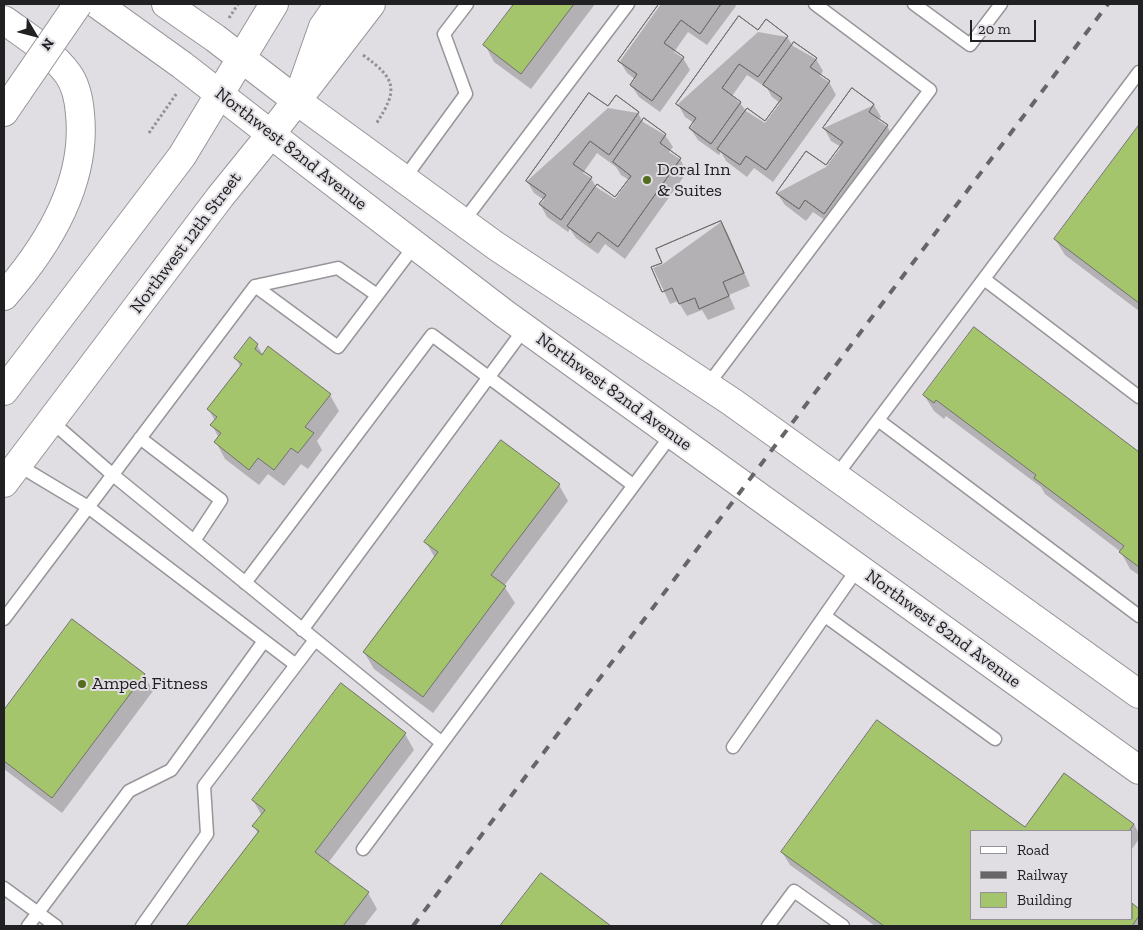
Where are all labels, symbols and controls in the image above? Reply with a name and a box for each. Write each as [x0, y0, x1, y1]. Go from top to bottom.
north arrow [10, 10, 60, 60]
scale bar [973, 10, 1039, 42]
text: 20 m [978, 20, 1011, 38]
text: N [37, 35, 57, 54]
street label: Northwest 82nd Avenue [211, 83, 371, 215]
place label: Doral Inn & Suites [657, 159, 730, 202]
street label: Northwest 12th Street [126, 168, 246, 318]
marker: Doral Inn & Suites [641, 174, 653, 186]
street label: Northwest 82nd Avenue [532, 328, 696, 456]
street label: Northwest 82nd Avenue [861, 565, 1025, 693]
place label: Amped Fitness [92, 673, 208, 695]
marker: Amped Fitness [76, 678, 88, 690]
legend [970, 830, 1133, 920]
text: Road [1017, 841, 1049, 859]
text: Railway [1017, 866, 1068, 884]
text: Building [1017, 891, 1072, 909]

